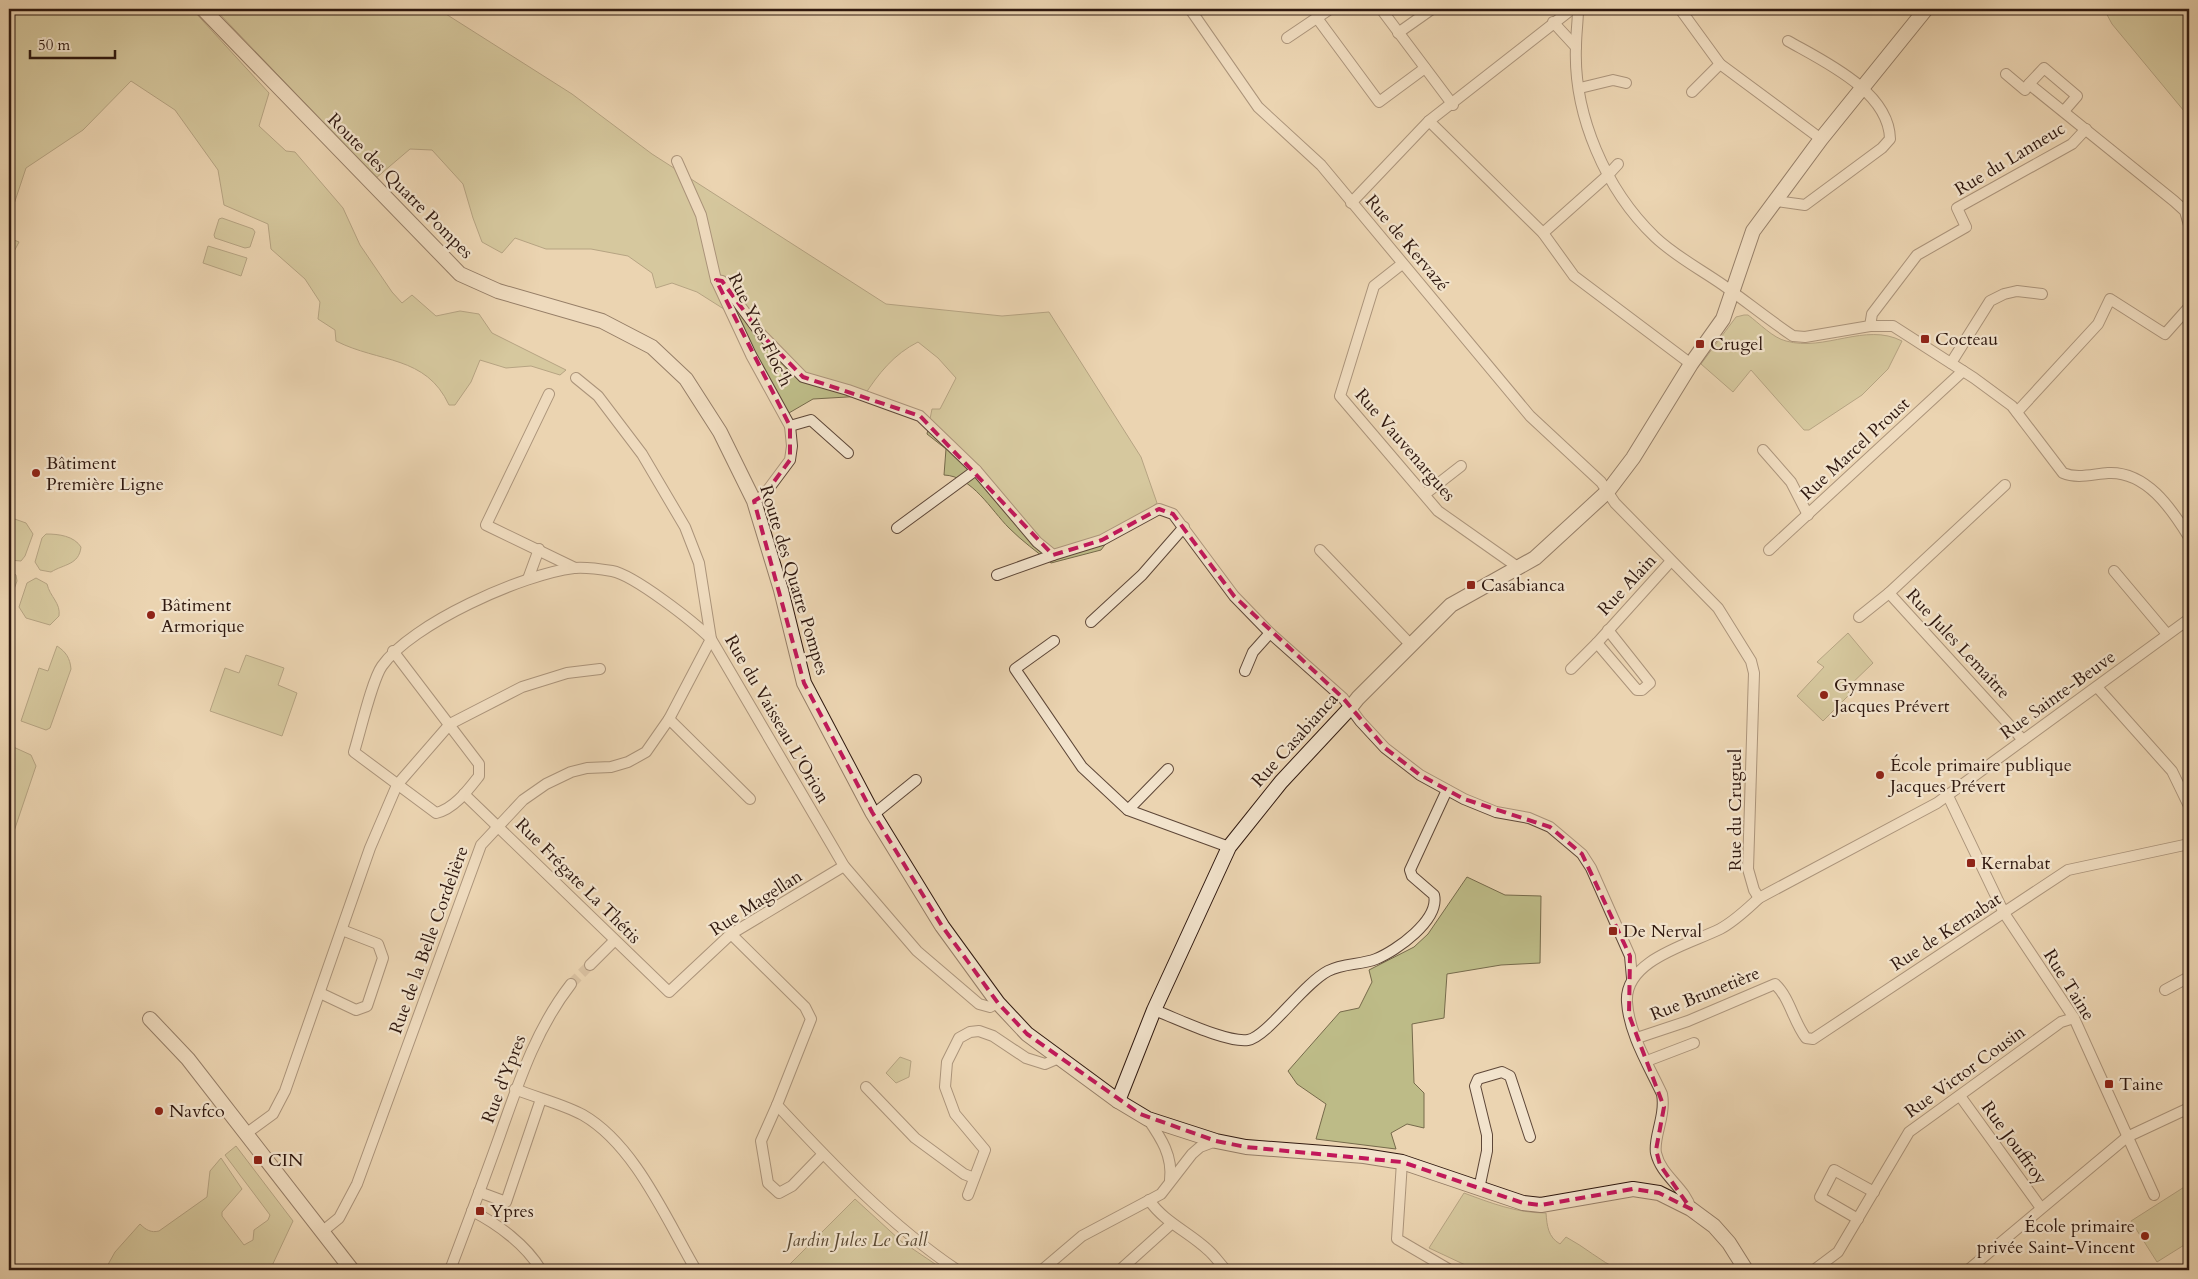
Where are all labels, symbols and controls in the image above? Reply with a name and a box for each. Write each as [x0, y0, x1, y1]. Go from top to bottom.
scale bar [30, 28, 115, 60]
text: 50 m [38, 35, 70, 55]
street label: Route des Quatre Pompes [321, 107, 479, 265]
street label: Rue du Lanneuc [1950, 116, 2070, 202]
street label: Rue de Kervazé [1359, 189, 1455, 297]
street label: Rue Yves Floc'h [722, 269, 798, 391]
place label: Cocteau [1935, 327, 1998, 352]
place label: Crugel [1710, 332, 1763, 357]
marker: Cocteau [1919, 333, 1931, 345]
marker: Crugel [1694, 338, 1706, 350]
street label: Rue Vauvenargues [1349, 383, 1461, 507]
street label: Rue Marcel Proust [1795, 392, 1915, 506]
place label: Bâtiment Première Ligne [46, 451, 164, 497]
marker: Bâtiment Première Ligne [30, 467, 42, 479]
street label: Route des Quatre Pompes [753, 482, 835, 678]
street label: Rue Alain [1592, 548, 1663, 621]
place label: Casabianca [1481, 573, 1565, 598]
marker: Casabianca [1465, 579, 1477, 591]
street label: Rue Jules Lemaître [1900, 583, 2016, 705]
place label: Bâtiment Armorique [161, 593, 245, 639]
marker: Bâtiment Armorique [145, 609, 157, 621]
street label: Rue du Vaisseau L'Orion [719, 630, 836, 808]
street label: Rue Sainte-Beuve [1995, 645, 2121, 745]
place label: Gymnase Jacques Prévert [1831, 673, 1950, 719]
street label: Rue Casabianca [1246, 687, 1344, 793]
marker: Gymnase Jacques Prévert [1818, 689, 1830, 701]
street label: Rue du Cruguel [1723, 748, 1748, 871]
place label: École primaire publique Jacques Prévert [1887, 753, 2072, 799]
marker: École primaire publique Jacques Prévert [1874, 769, 1886, 781]
street label: Rue Frégate La Thétis [510, 813, 646, 949]
street label: Rue de la Belle Cordelière [383, 843, 475, 1037]
place label: Kernabat [1981, 851, 2051, 876]
marker: Kernabat [1965, 857, 1977, 869]
street label: Rue Magellan [705, 863, 808, 942]
street label: Rue de Kernabat [1886, 887, 2006, 977]
place label: De Nerval [1623, 919, 1703, 944]
marker: De Nerval [1607, 925, 1619, 937]
street label: Rue Taine [2037, 945, 2101, 1025]
street label: Rue Brunetière [1646, 961, 1764, 1027]
street label: Rue Victor Cousin [1900, 1019, 2031, 1124]
street label: Rue d'Ypres [476, 1031, 532, 1127]
place label: Taine [2119, 1072, 2163, 1097]
marker: Taine [2103, 1078, 2115, 1090]
street label: Rue Jouffroy [1975, 1096, 2053, 1190]
place label: Navfco [169, 1099, 225, 1124]
marker: Navfco [153, 1105, 165, 1117]
place label: CIN [268, 1148, 304, 1173]
marker: CIN [252, 1154, 264, 1166]
place label: Ypres [490, 1199, 534, 1224]
marker: Ypres [474, 1205, 486, 1217]
place label: École primaire privée Saint-Vincent [1977, 1214, 2135, 1260]
park label: Jardin Jules Le Gall [783, 1228, 929, 1253]
marker: École primaire privée Saint-Vincent [2139, 1230, 2151, 1242]

